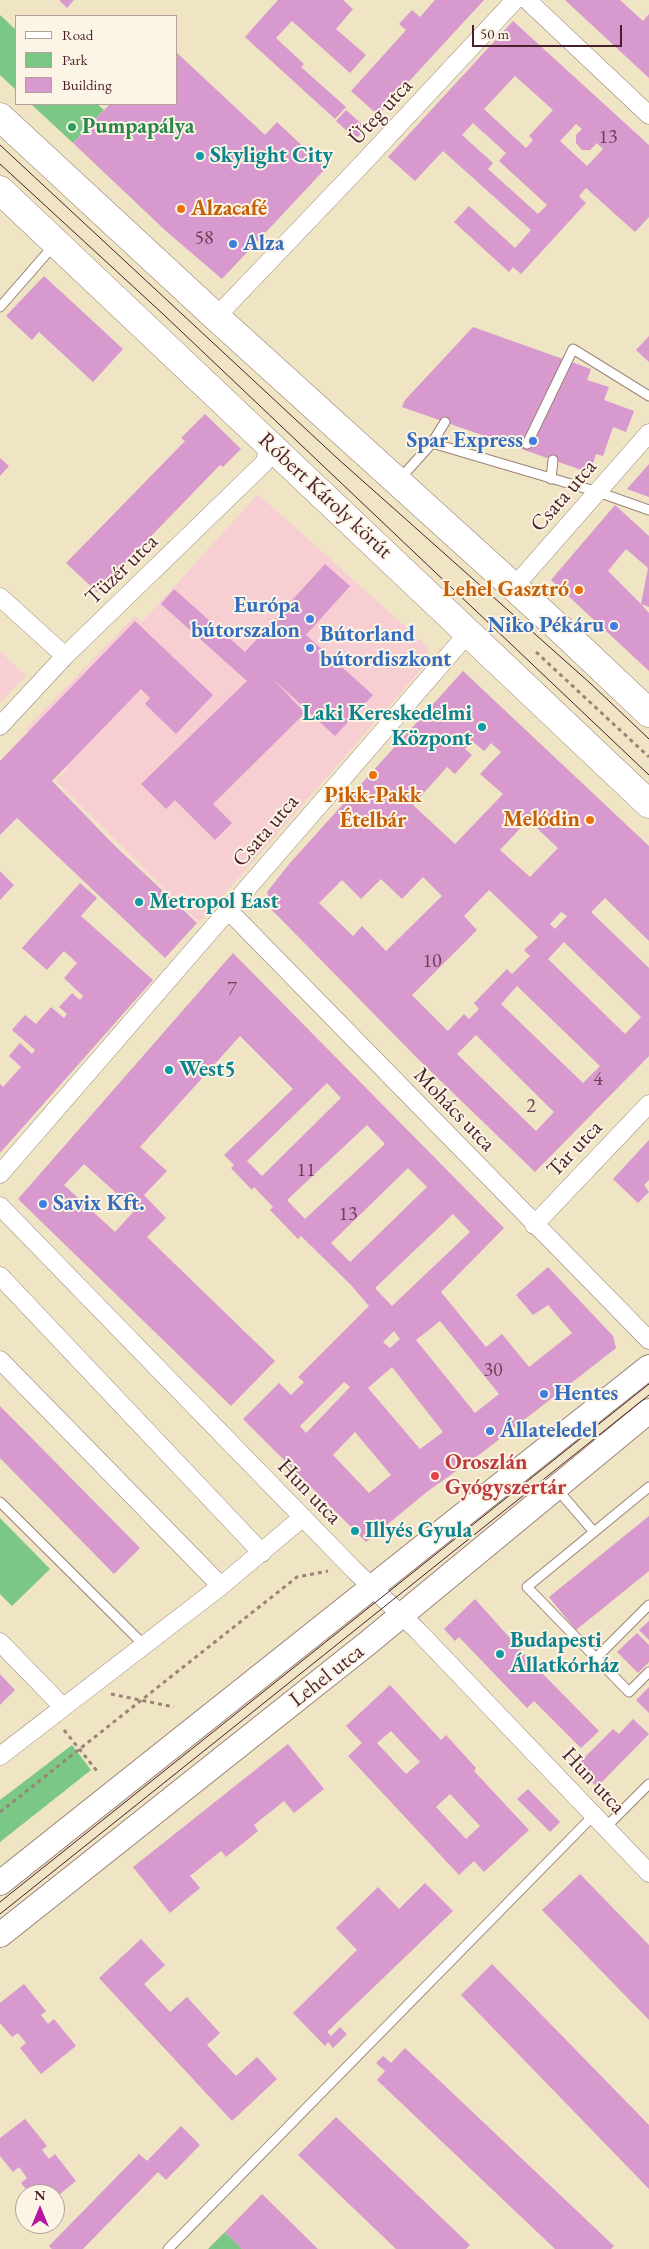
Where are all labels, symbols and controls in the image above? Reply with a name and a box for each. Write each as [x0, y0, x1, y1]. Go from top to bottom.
legend [15, 15, 178, 105]
scale bar [474, 15, 624, 47]
text: 50 m [480, 24, 509, 43]
text: Road [62, 25, 93, 44]
text: Park [62, 50, 88, 69]
street label: Üteg utca [344, 73, 418, 151]
text: Building [62, 75, 112, 94]
place label: Pumpapálya [82, 114, 194, 140]
marker: Pumpapálya [66, 121, 78, 133]
house number: 13 [598, 126, 618, 150]
place label: Skylight City [210, 143, 333, 169]
marker: Skylight City [194, 150, 206, 162]
place label: Alzacafé [191, 196, 267, 222]
marker: Alzacafé [175, 203, 187, 215]
house number: 58 [194, 227, 214, 251]
place label: Alza [243, 231, 284, 257]
marker: Alza [227, 238, 239, 250]
street label: Róbert Károly körút [253, 427, 397, 565]
place label: Spar Express [406, 428, 523, 454]
marker: Spar Express [527, 435, 539, 447]
street label: Csata utca [525, 454, 603, 538]
street label: Tüzér utca [80, 529, 164, 611]
place label: Lehel Gasztró [442, 577, 569, 603]
marker: Lehel Gasztró [573, 584, 585, 596]
place label: Európa bútorszalon [191, 593, 300, 644]
marker: Európa bútorszalon [304, 613, 316, 625]
place label: Niko Pékáru [488, 613, 604, 639]
marker: Niko Pékáru [608, 620, 620, 632]
place label: Bútorland bútordiszkont [320, 622, 451, 674]
marker: Bútorland bútordiszkont [304, 642, 316, 654]
place label: Laki Kereskedelmi Központ [302, 701, 472, 752]
marker: Laki Kereskedelmi Központ [476, 721, 488, 733]
marker: Pikk-Pakk Ételbár [367, 769, 379, 781]
place label: Pikk-Pakk Ételbár [324, 783, 422, 834]
street label: Csata utca [227, 789, 305, 873]
place label: Melódin [503, 807, 580, 833]
marker: Melódin [584, 814, 596, 826]
place label: Metropol East [149, 889, 279, 915]
marker: Metropol East [133, 896, 145, 908]
house number: 10 [422, 950, 442, 974]
house number: 7 [227, 978, 237, 1002]
place label: West5 [179, 1057, 236, 1083]
street label: Mohács utca [408, 1063, 500, 1157]
marker: West5 [163, 1064, 175, 1076]
house number: 4 [593, 1068, 603, 1092]
house number: 2 [526, 1095, 536, 1119]
street label: Tar utca [542, 1115, 608, 1183]
house number: 11 [296, 1159, 316, 1183]
place label: Savix Kft. [53, 1191, 145, 1217]
marker: Savix Kft. [37, 1198, 49, 1210]
house number: 13 [338, 1203, 358, 1227]
house number: 30 [483, 1359, 503, 1383]
place label: Hentes [554, 1381, 618, 1407]
marker: Hentes [538, 1388, 550, 1400]
place label: Állateledel [500, 1418, 598, 1444]
marker: Állateledel [484, 1425, 496, 1437]
place label: Oroszlán Gyógyszertár [445, 1450, 566, 1502]
street label: Hun utca [271, 1454, 347, 1530]
marker: Oroszlán Gyógyszertár [429, 1470, 441, 1482]
place label: Illyés Gyula [365, 1518, 472, 1544]
marker: Illyés Gyula [349, 1525, 361, 1537]
place label: Budapesti Állatkórház [510, 1628, 619, 1680]
street label: Lehel utca [285, 1639, 369, 1713]
marker: Budapesti Állatkórház [494, 1648, 506, 1660]
street label: Hun utca [556, 1742, 630, 1820]
north arrow [15, 2184, 65, 2234]
text: N [34, 2186, 46, 2204]

